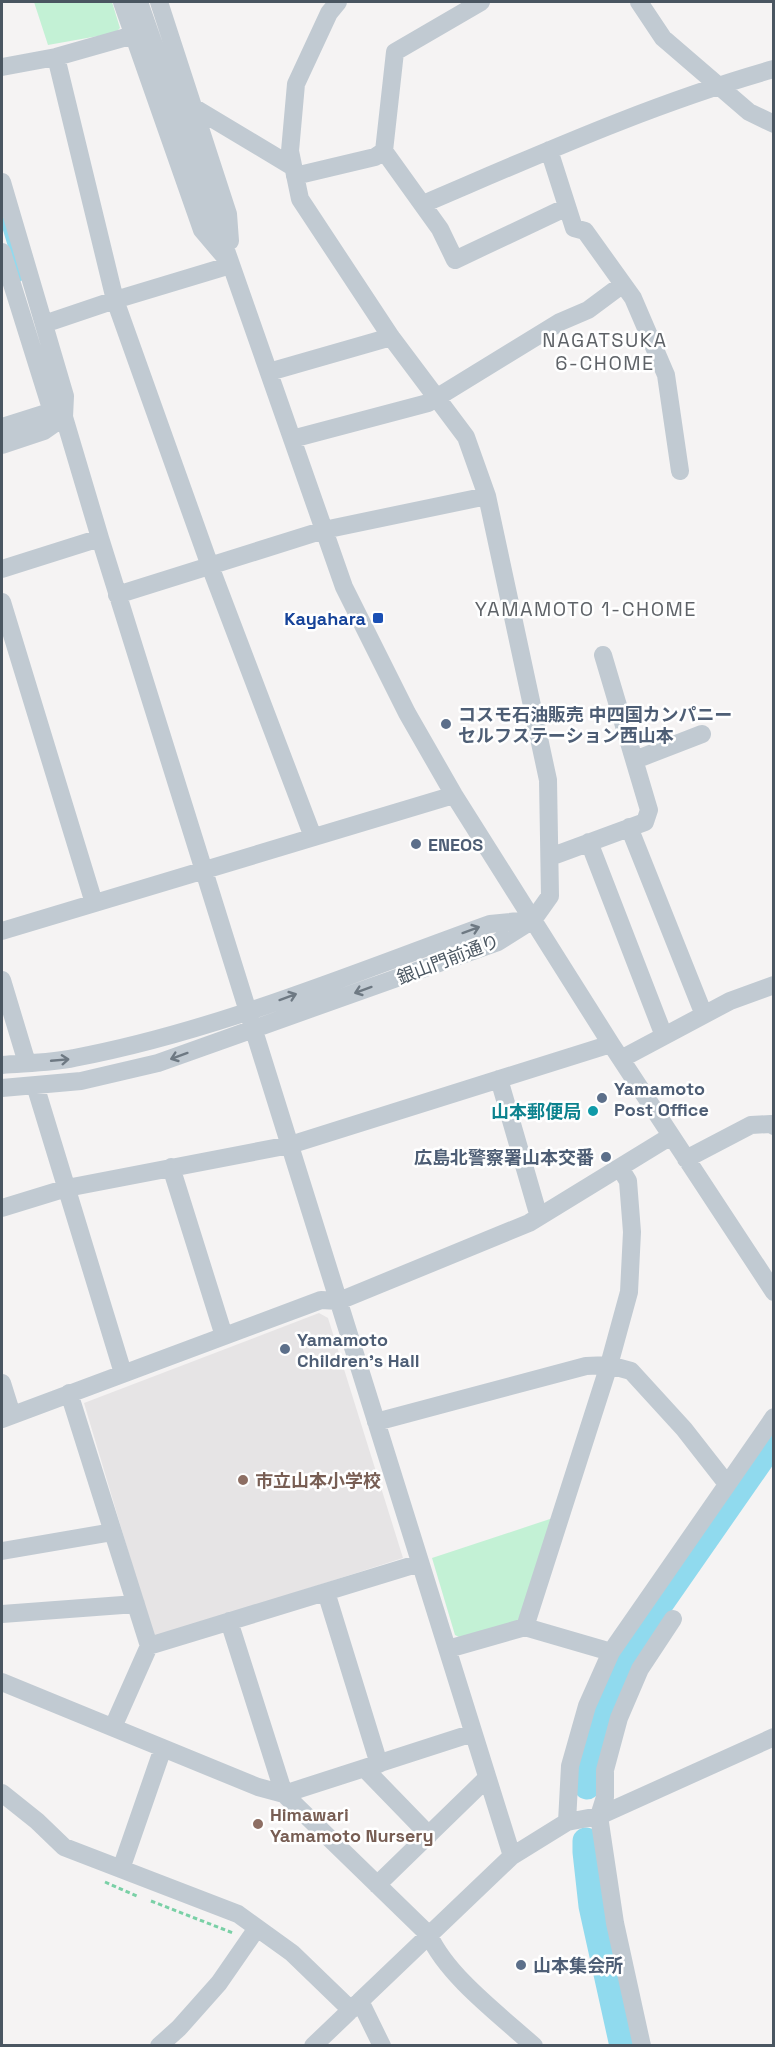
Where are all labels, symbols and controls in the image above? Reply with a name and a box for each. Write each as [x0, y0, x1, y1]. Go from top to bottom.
district label: NAGATSUKA 6-CHOME [542, 327, 668, 376]
district label: YAMAMOTO 1-CHOME [475, 596, 697, 622]
place label: Kayahara [284, 607, 367, 630]
marker: Kayahara [371, 611, 385, 625]
place label: コスモ石油販売 中四国カンパニー セルフステーション西山本 [458, 703, 733, 747]
marker: コスモ石油販売 中四国カンパニー セルフステーション西山本 [439, 717, 453, 731]
place label: ENEOS [428, 833, 483, 856]
marker: ENEOS [409, 837, 423, 851]
one-way arrow [461, 924, 480, 935]
street label: 銀山門前通り [393, 929, 503, 989]
one-way arrow [354, 986, 373, 997]
one-way arrow [278, 991, 297, 1002]
one-way arrow [170, 1051, 189, 1062]
one-way arrow [49, 1054, 69, 1065]
place label: Yamamoto Post Office [614, 1077, 709, 1121]
marker: Yamamoto Post Office [595, 1091, 609, 1105]
place label: 山本郵便局 [491, 1100, 581, 1123]
marker: 山本郵便局 [586, 1104, 600, 1118]
place label: 広島北警察署山本交番 [414, 1146, 594, 1169]
marker: 広島北警察署山本交番 [599, 1150, 613, 1164]
place label: Yamamoto Children's Hall [297, 1328, 420, 1372]
marker: Yamamoto Children's Hall [278, 1342, 292, 1356]
place label: 市立山本小学校 [255, 1469, 381, 1492]
marker: 市立山本小学校 [236, 1473, 250, 1487]
place label: Himawari Yamamoto Nursery [270, 1803, 434, 1847]
marker: Himawari Yamamoto Nursery [251, 1817, 265, 1831]
place label: 山本集会所 [533, 1954, 623, 1977]
marker: 山本集会所 [514, 1958, 528, 1972]

